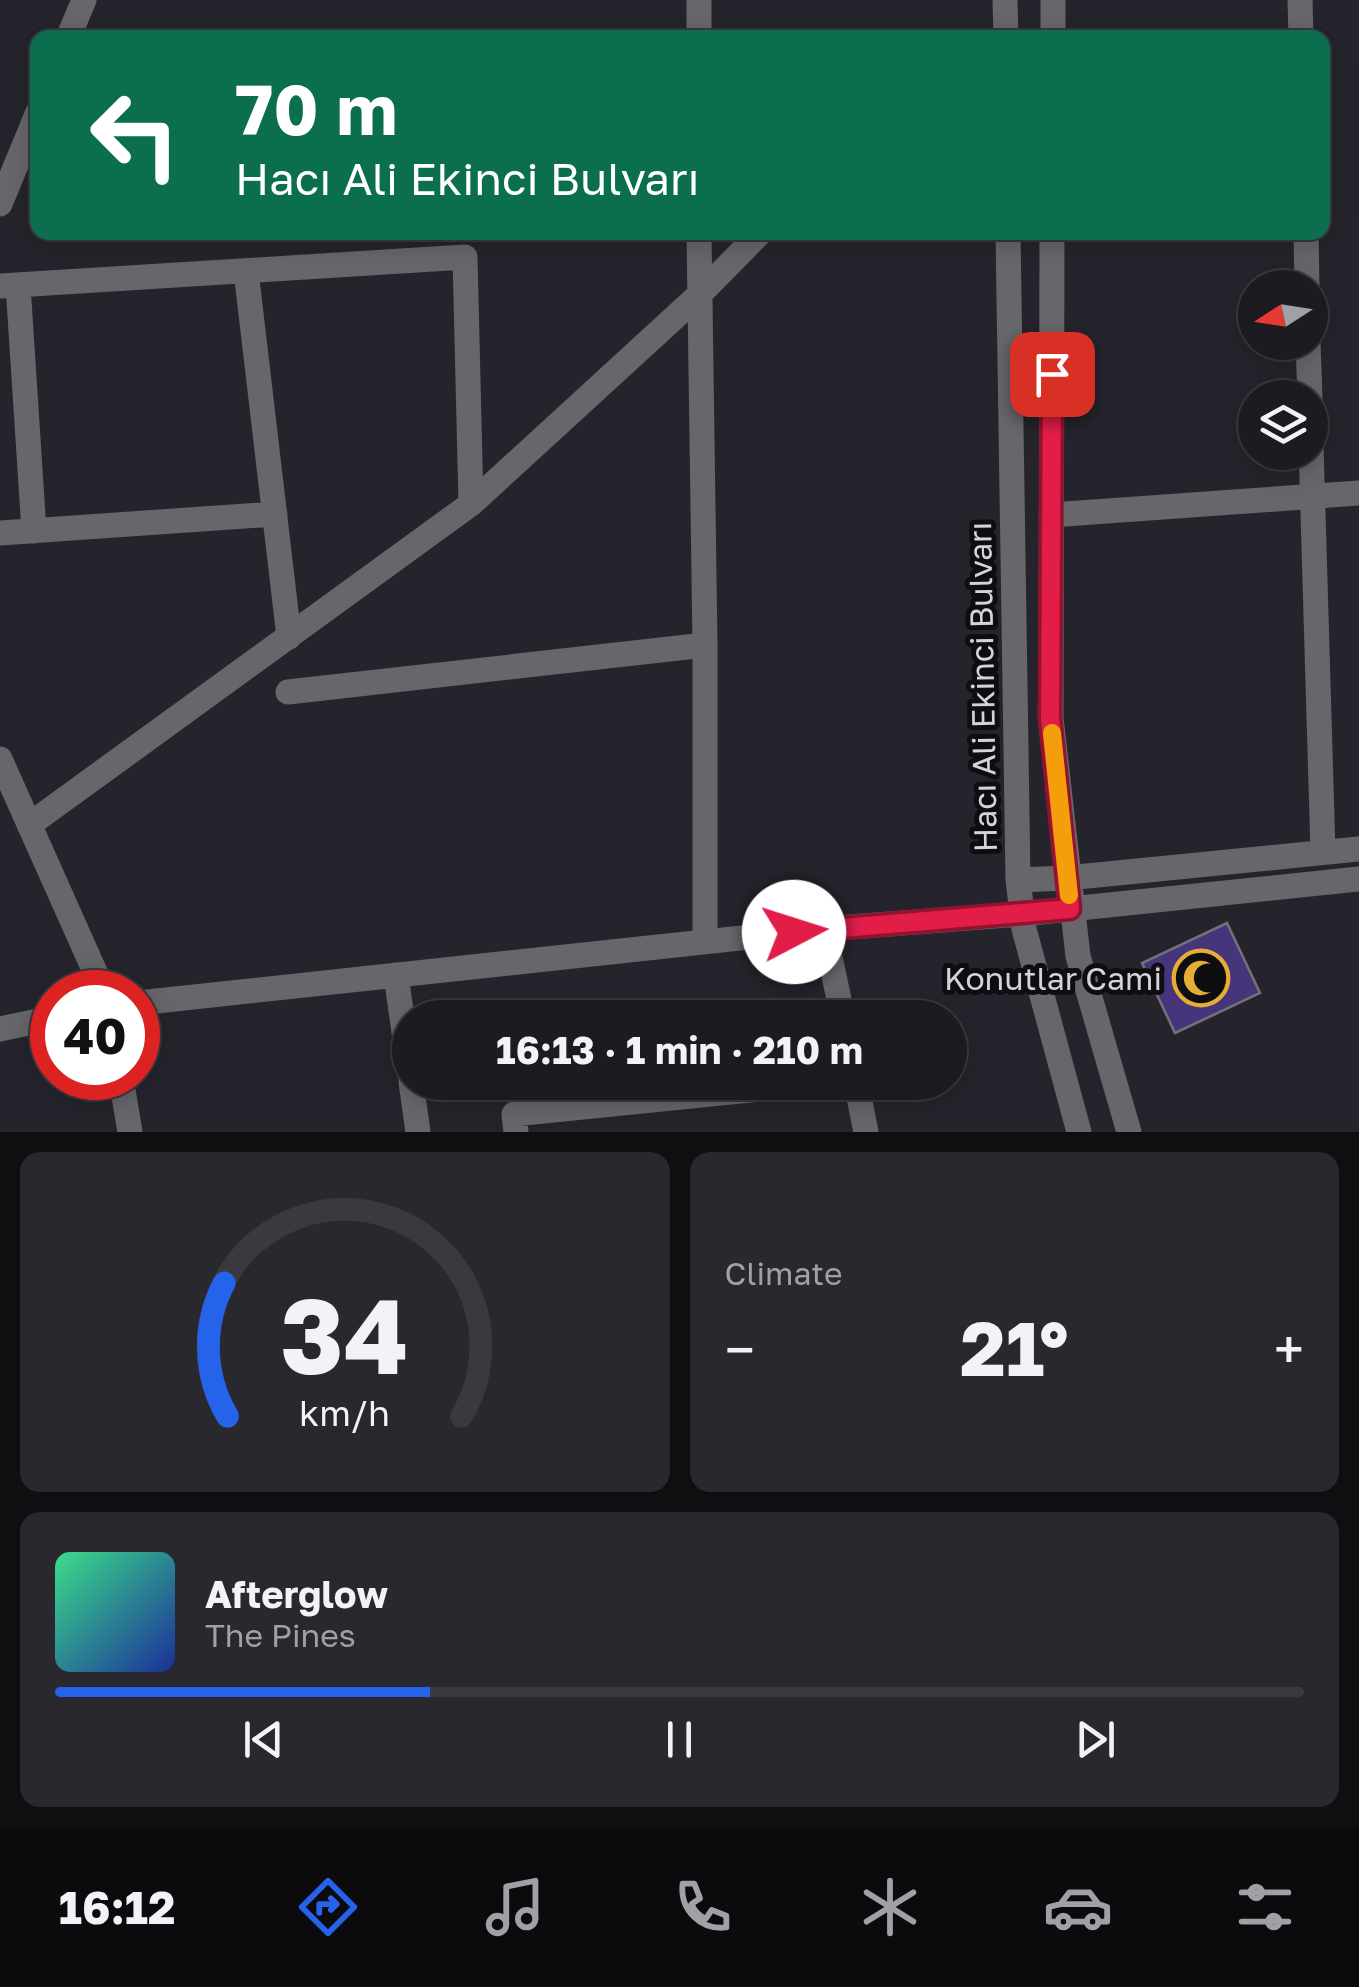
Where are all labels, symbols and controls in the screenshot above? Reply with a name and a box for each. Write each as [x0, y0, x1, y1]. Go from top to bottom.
text: 70 m [235, 66, 397, 150]
icon: left [70, 70, 200, 200]
text: Hacı Ali Ekinci Bulvarı [235, 151, 700, 205]
north arrow [1238, 270, 1328, 360]
map controls [1238, 270, 1328, 470]
pin [1010, 332, 1095, 417]
icon: arrive [1025, 347, 1080, 402]
button: layers [1238, 380, 1328, 470]
street label: Hacı Ali Ekinci Bulvarı [960, 521, 1004, 853]
position arrow [742, 880, 846, 984]
mosque icon: Konutlar Cami [1171, 948, 1231, 1008]
place label: Konutlar Cami [944, 959, 1162, 997]
speed limit sign: 40 [30, 970, 160, 1100]
text: 16:13 · 1 min · 210 m [496, 1027, 863, 1072]
text: Climate [725, 1254, 843, 1292]
text: 34 [281, 1272, 409, 1397]
text: 21° [960, 1302, 1069, 1393]
text: − [725, 1316, 755, 1382]
text: + [1274, 1316, 1304, 1382]
text: km/h [299, 1391, 390, 1434]
text: Afterglow [205, 1571, 388, 1616]
text: The Pines [205, 1616, 356, 1654]
icon: previous [236, 1712, 291, 1767]
icon: pause [652, 1712, 707, 1767]
icon: next [1068, 1712, 1123, 1767]
icon: directions [293, 1872, 363, 1942]
icon: music [480, 1872, 550, 1942]
icon: phone [668, 1872, 738, 1942]
icon: climate [855, 1872, 925, 1942]
icon: car [1043, 1872, 1113, 1942]
icon: filters [1230, 1872, 1300, 1942]
text: 16:12 [59, 1880, 176, 1934]

